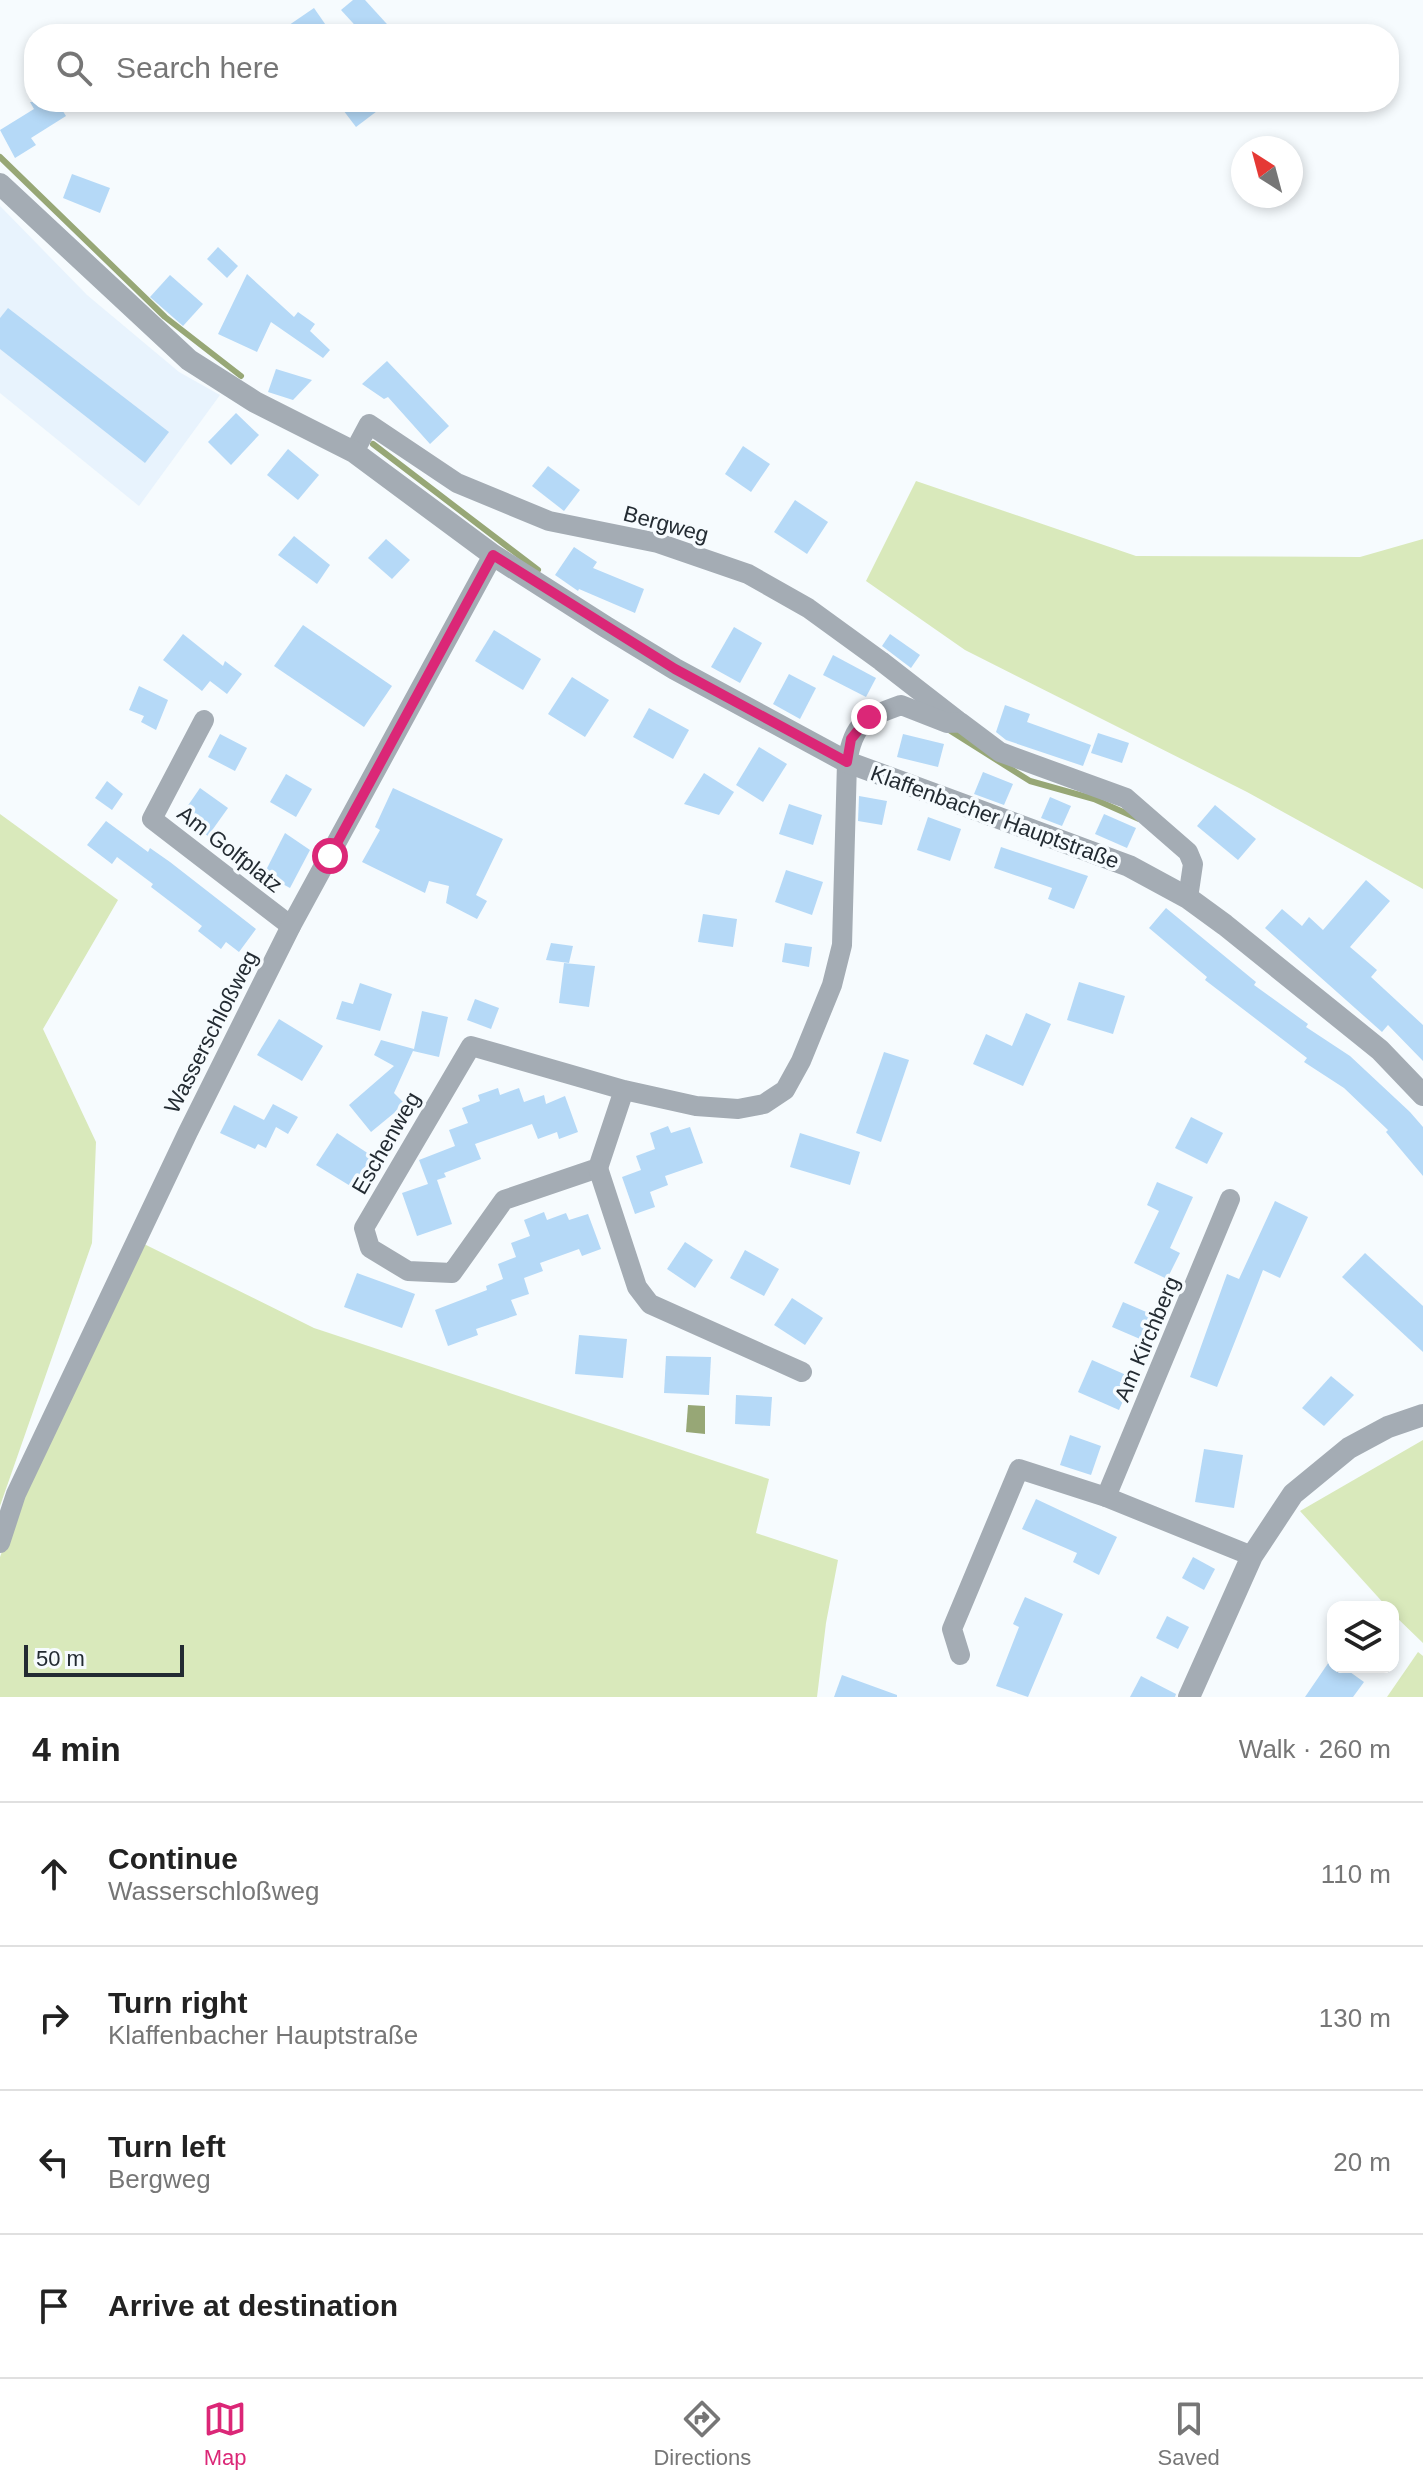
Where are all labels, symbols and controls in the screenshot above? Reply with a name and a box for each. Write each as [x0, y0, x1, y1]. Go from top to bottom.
search box [24, 24, 1399, 112]
icon: search [52, 46, 96, 90]
text: Search here [116, 51, 279, 84]
north arrow [1231, 136, 1303, 208]
street label: Bergweg [621, 501, 711, 547]
route end [851, 699, 887, 735]
street label: Klaffenbacher Hauptstraße [867, 760, 1123, 874]
street label: Am Golfplatz [173, 800, 287, 898]
route start [312, 838, 348, 874]
street label: Wasserschloßweg [159, 947, 263, 1117]
street label: Eschenweg [347, 1087, 425, 1199]
street label: Am Kirchberg [1109, 1273, 1185, 1405]
map controls [1327, 1601, 1399, 1673]
button: layers [1327, 1601, 1399, 1673]
scale bar [24, 1641, 184, 1677]
text: 50 m [36, 1646, 85, 1671]
text: 4 min [32, 1730, 121, 1768]
text: Walk · 260 m [1239, 1734, 1391, 1764]
text: Continue [108, 1842, 238, 1875]
icon: ahead [32, 1852, 76, 1896]
text: 110 m [1321, 1859, 1391, 1889]
text: Wasserschloßweg [108, 1876, 319, 1906]
text: Turn right [108, 1986, 247, 2019]
icon: right [32, 1996, 76, 2040]
text: 130 m [1319, 2003, 1391, 2033]
text: Klaffenbacher Hauptstraße [108, 2020, 418, 2050]
text: Turn left [108, 2130, 226, 2163]
icon: left [32, 2140, 76, 2184]
text: 20 m [1333, 2147, 1391, 2177]
text: Bergweg [108, 2164, 211, 2194]
icon: arrive [32, 2284, 76, 2328]
text: Arrive at destination [108, 2289, 398, 2322]
tab: Map [203, 2397, 247, 2471]
tab: Directions [653, 2397, 751, 2471]
tab: Saved [1157, 2397, 1220, 2471]

